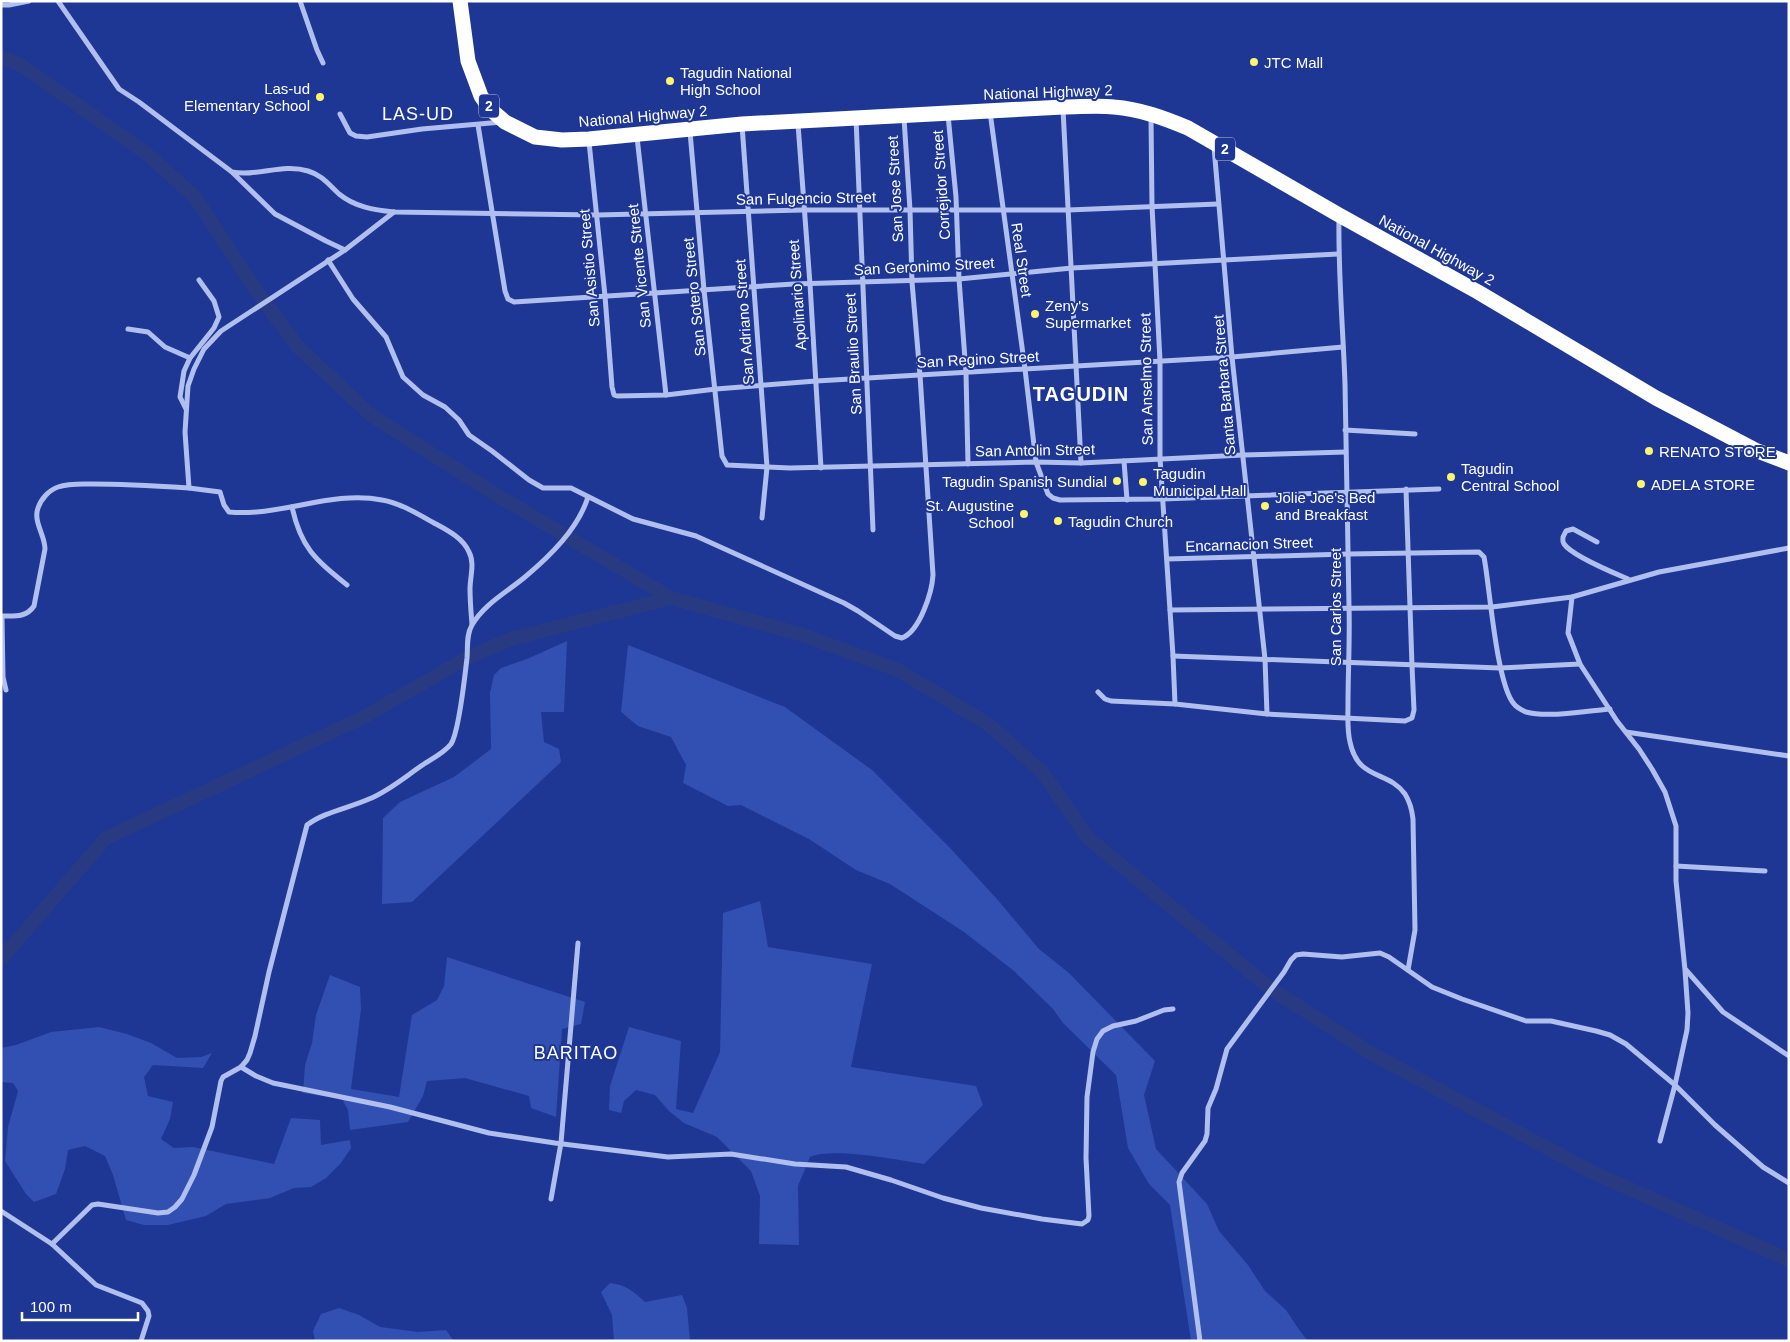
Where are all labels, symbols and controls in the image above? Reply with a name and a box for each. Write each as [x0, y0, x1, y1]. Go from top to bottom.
place label: JTC Mall [1264, 54, 1323, 71]
marker: JTC Mall [1248, 56, 1260, 68]
place label: Tagudin National High School [680, 64, 792, 98]
marker: Tagudin National High School [664, 75, 676, 87]
place label: Las-ud Elementary School [184, 80, 310, 114]
street label: National Highway 2 [983, 81, 1113, 103]
marker: Las-ud Elementary School [314, 91, 326, 103]
road number: 2 [479, 94, 499, 118]
street label: National Highway 2 [578, 102, 708, 130]
district label: LAS-UD [382, 104, 454, 124]
street label: Correjidor Street [929, 129, 953, 240]
street label: San Jose Street [884, 134, 906, 243]
road number: 2 [1215, 138, 1235, 160]
street label: San Fulgencio Street [736, 188, 877, 208]
street label: San Vicente Street [624, 202, 654, 329]
street label: San Asistio Street [575, 207, 603, 328]
street label: National Highway 2 [1376, 211, 1498, 289]
street label: Real Street [1008, 222, 1036, 299]
street label: San Sotero Street [679, 236, 709, 357]
street label: Apolinario Street [785, 238, 809, 351]
street label: San Geronimo Street [853, 254, 996, 278]
street label: San Adriano Street [731, 258, 757, 385]
street label: San Braulio Street [841, 292, 865, 415]
place label: Zeny's Supermarket [1045, 297, 1132, 331]
marker: Zeny's Supermarket [1029, 308, 1041, 320]
street label: San Anselmo Street [1136, 312, 1156, 445]
street label: Santa Barbara Street [1209, 313, 1239, 456]
street label: San Regino Street [916, 347, 1040, 371]
district label: TAGUDIN [1033, 383, 1129, 405]
street label: San Antolin Street [975, 440, 1096, 460]
place label: RENATO STORE [1659, 443, 1776, 460]
marker: RENATO STORE [1643, 445, 1655, 457]
place label: Tagudin Central School [1461, 460, 1559, 494]
place label: Tagudin Municipal Hall [1153, 465, 1246, 499]
marker: Tagudin Central School [1445, 471, 1457, 483]
place label: Tagudin Spanish Sundial [942, 473, 1107, 490]
marker: Tagudin Spanish Sundial [1111, 475, 1123, 487]
marker: Tagudin Municipal Hall [1137, 476, 1149, 488]
place label: ADELA STORE [1651, 476, 1755, 493]
marker: ADELA STORE [1635, 478, 1647, 490]
place label: Jolie Joe's Bed and Breakfast [1275, 489, 1375, 523]
place label: St. Augustine School [926, 497, 1014, 531]
marker: Jolie Joe's Bed and Breakfast [1259, 500, 1271, 512]
marker: St. Augustine School [1018, 508, 1030, 520]
place label: Tagudin Church [1068, 513, 1173, 530]
marker: Tagudin Church [1052, 515, 1064, 527]
street label: Encarnacion Street [1185, 533, 1314, 555]
street label: San Carlos Street [1327, 547, 1344, 666]
district label: BARITAO [534, 1043, 618, 1063]
scale bar [22, 1290, 139, 1322]
text: 100 m [30, 1298, 72, 1315]

